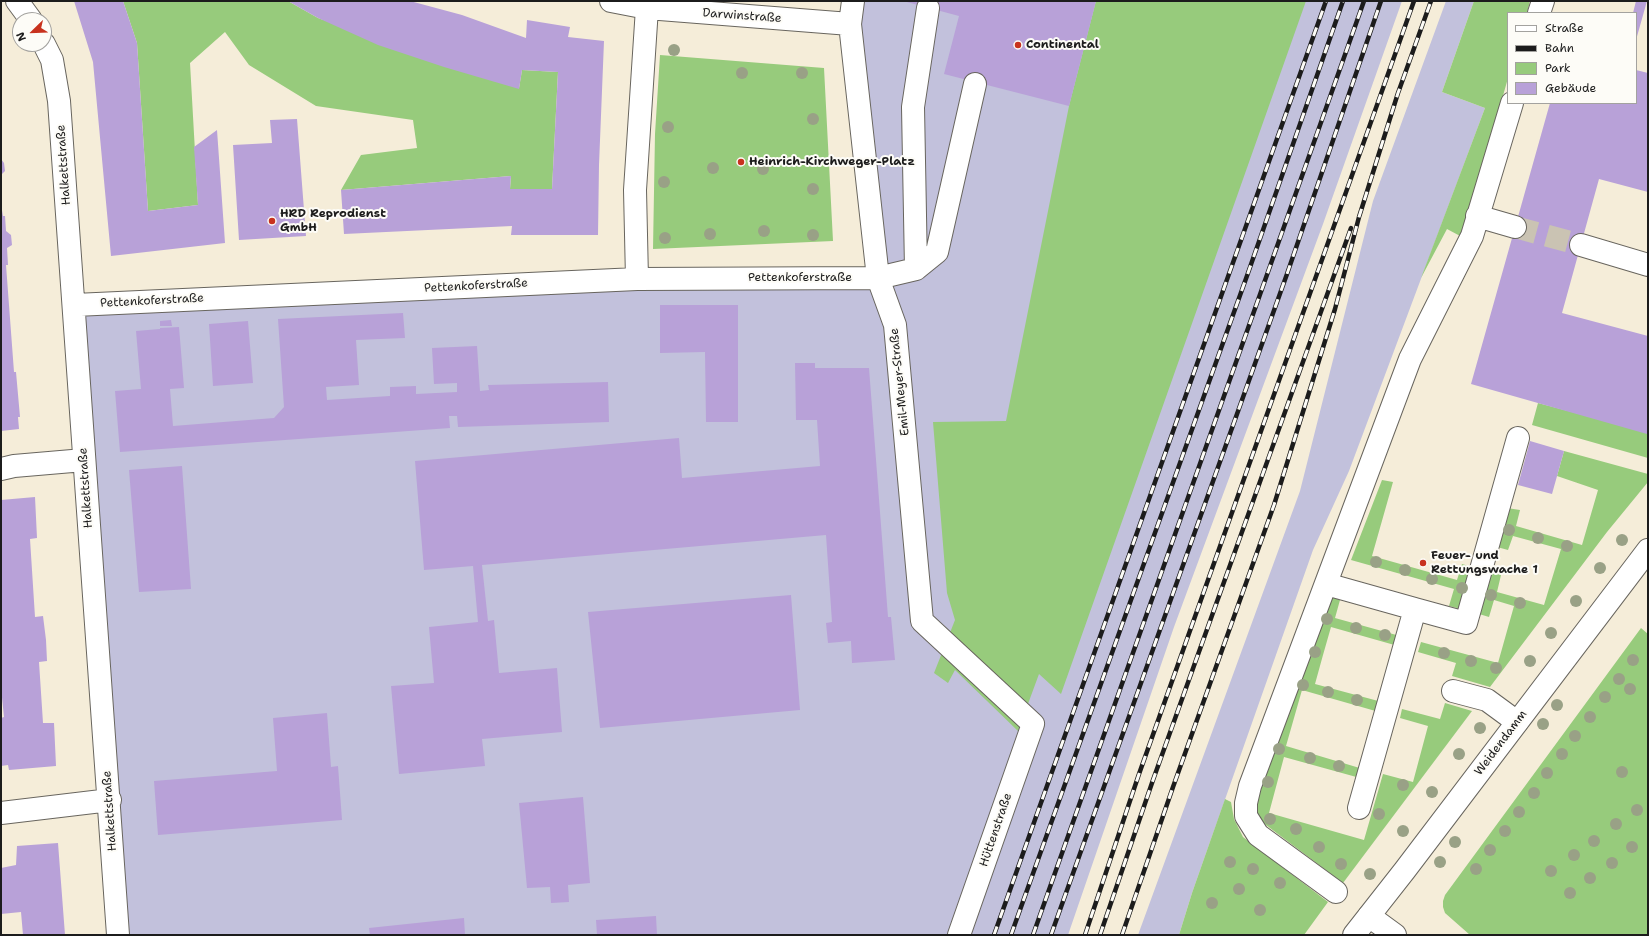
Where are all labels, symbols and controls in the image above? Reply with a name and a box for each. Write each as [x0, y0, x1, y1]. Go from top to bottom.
street label: Darwinstraße [702, 6, 782, 26]
north arrow [12, 12, 52, 52]
legend [1507, 12, 1637, 104]
text: Straße [1545, 20, 1584, 36]
text: N [13, 30, 30, 43]
place label: Continental [1026, 38, 1099, 52]
marker: Continental [1013, 40, 1023, 50]
text: Bahn [1545, 40, 1574, 56]
text: Park [1545, 60, 1571, 76]
text: Gebäude [1545, 80, 1596, 96]
street label: Halkettstraße [54, 124, 74, 206]
place label: Heinrich-Kirchweger-Platz [749, 155, 915, 169]
marker: Heinrich-Kirchweger-Platz [736, 157, 746, 167]
place label: HRD Reprodienst GmbH [280, 207, 386, 235]
marker: HRD Reprodienst GmbH [267, 216, 277, 226]
street label: Pettenkoferstraße [748, 271, 852, 285]
street label: Pettenkoferstraße [424, 276, 528, 296]
street label: Pettenkoferstraße [100, 291, 204, 311]
street label: Emil-Meyer-Straße [887, 327, 913, 437]
street label: Halkettstraße [76, 447, 96, 529]
place label: Feuer- und Rettungswache 1 [1431, 549, 1538, 577]
marker: Feuer- und Rettungswache 1 [1418, 558, 1428, 568]
street label: Weidendamm [1472, 707, 1530, 779]
street label: Halkettstraße [100, 770, 120, 852]
street label: Hüttenstraße [977, 791, 1015, 869]

